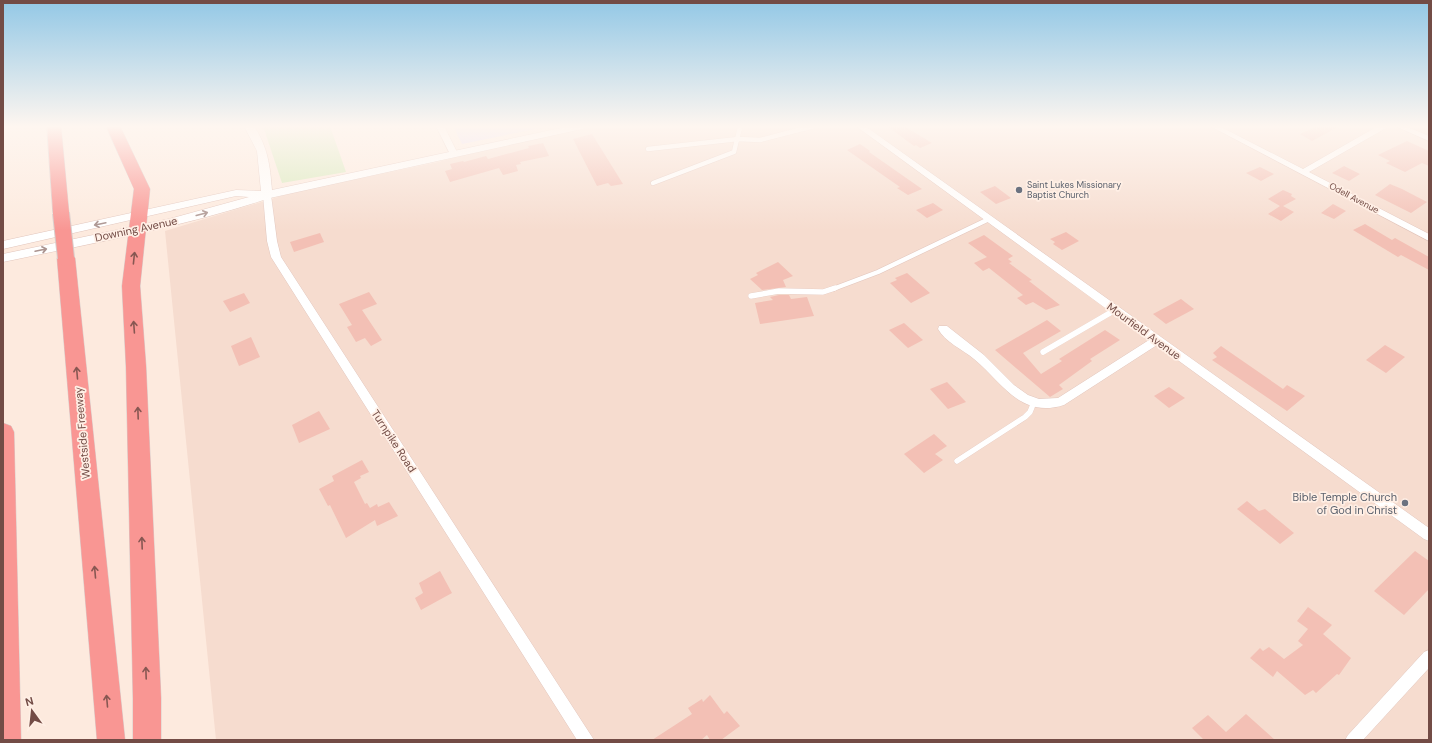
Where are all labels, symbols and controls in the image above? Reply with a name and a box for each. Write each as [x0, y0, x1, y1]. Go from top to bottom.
place label: Saint Lukes Missionary Baptist Church [1027, 179, 1121, 201]
street label: Odell Avenue [1327, 180, 1381, 216]
marker: Saint Lukes Missionary Baptist Church [1014, 185, 1024, 195]
one-way arrow [195, 210, 208, 217]
street label: Downing Avenue [93, 213, 179, 245]
one-way arrow [94, 221, 107, 229]
one-way arrow [34, 246, 47, 254]
one-way arrow [130, 252, 138, 265]
street label: Mourfield Avenue [1104, 299, 1184, 363]
one-way arrow [130, 321, 137, 334]
one-way arrow [73, 367, 80, 380]
street label: Westside Freeway [71, 386, 93, 480]
one-way arrow [134, 407, 142, 420]
street label: Turnpike Road [369, 407, 419, 475]
place label: Bible Temple Church of God in Christ [1292, 490, 1397, 517]
marker: Bible Temple Church of God in Christ [1400, 498, 1410, 508]
one-way arrow [138, 537, 146, 550]
one-way arrow [91, 566, 99, 579]
one-way arrow [142, 667, 150, 680]
north arrow [12, 691, 52, 731]
text: N [24, 694, 35, 709]
one-way arrow [104, 695, 111, 708]

